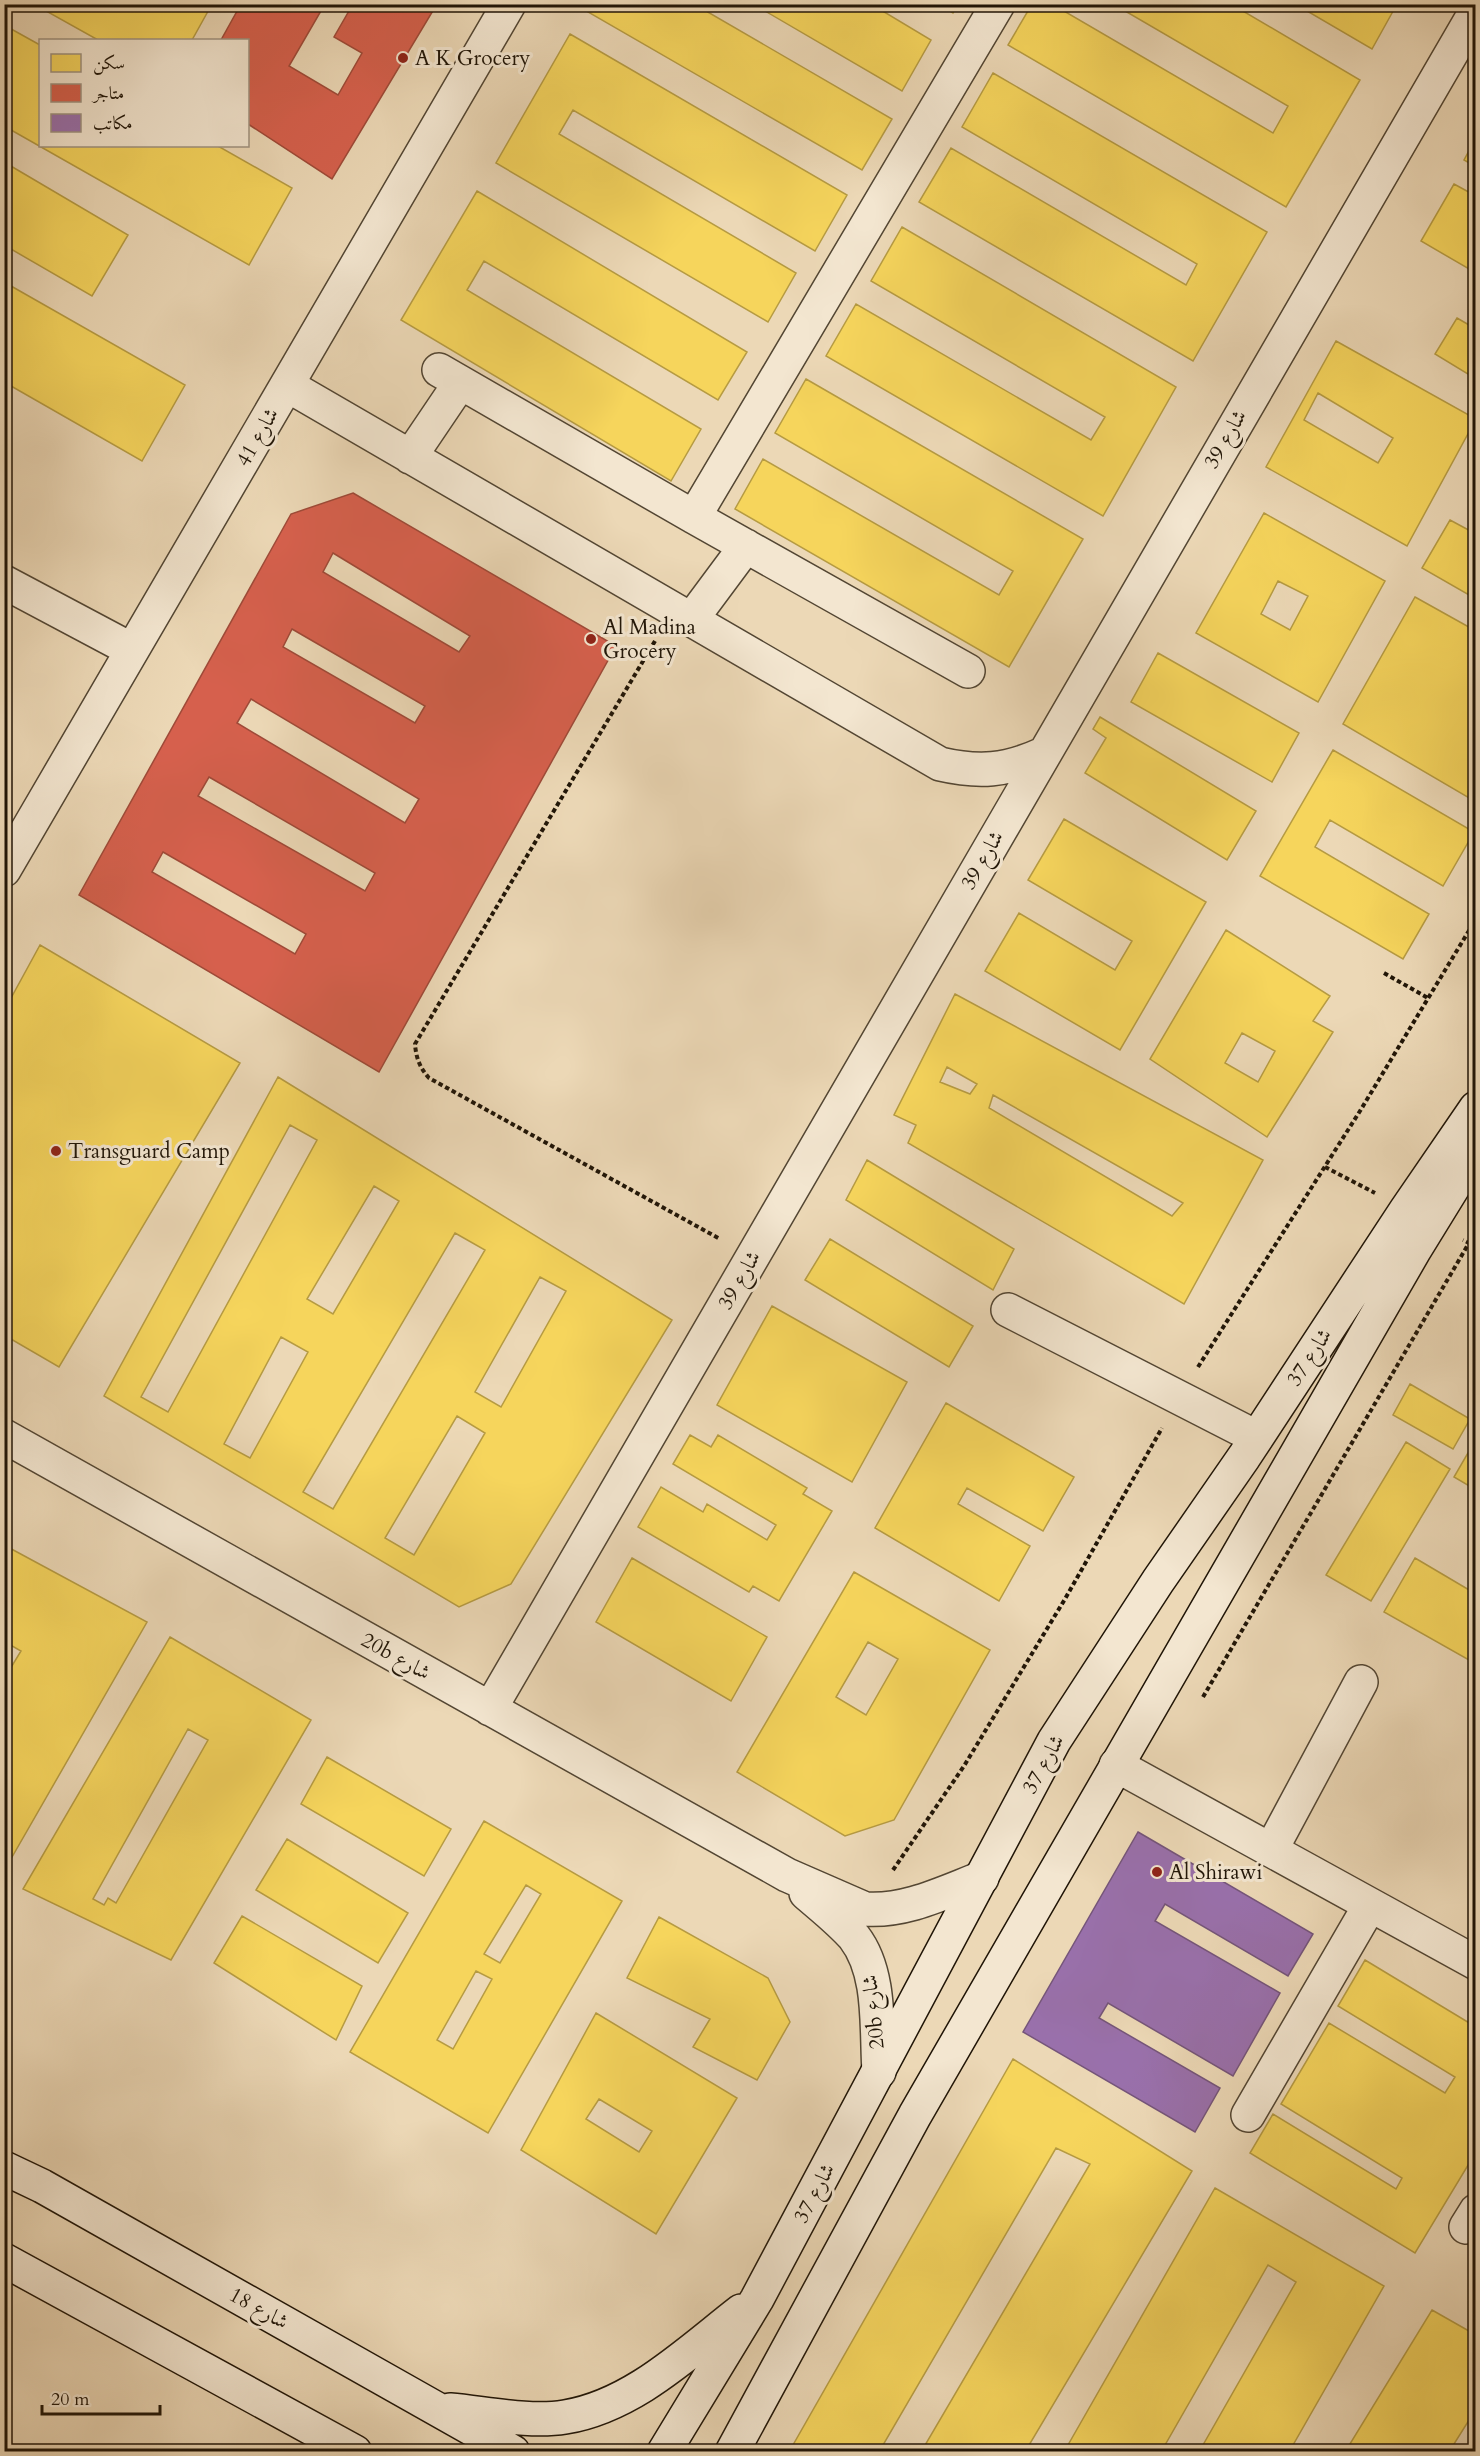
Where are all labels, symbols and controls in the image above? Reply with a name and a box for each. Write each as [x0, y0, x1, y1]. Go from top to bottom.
legend [39, 39, 249, 147]
place label: A K Grocery [415, 44, 530, 73]
text: سكن [93, 51, 125, 76]
marker: A K Grocery [396, 51, 410, 65]
text: متاجر [91, 81, 124, 106]
text: مكاتب [93, 111, 133, 136]
street label: شارع 41 [229, 402, 288, 474]
street label: شارع 39 [1197, 404, 1256, 476]
place label: Al Madina Grocery [603, 613, 696, 666]
marker: Al Madina Grocery [584, 632, 598, 646]
street label: شارع 39 [954, 825, 1013, 897]
place label: Transguard Camp [68, 1137, 230, 1166]
marker: Transguard Camp [49, 1144, 63, 1158]
street label: شارع 39 [711, 1245, 770, 1317]
street label: شارع 37 [1280, 1323, 1341, 1393]
street label: 20b شارع [355, 1626, 436, 1690]
street label: شارع 37 [1015, 1729, 1074, 1801]
place label: Al Shirawi [1169, 1858, 1262, 1887]
marker: Al Shirawi [1150, 1865, 1164, 1879]
street label: 20b شارع [855, 1973, 895, 2051]
street label: شارع 37 [787, 2158, 845, 2230]
street label: شارع 18 [222, 2280, 294, 2339]
scale bar [42, 2378, 160, 2416]
text: 20 m [51, 2387, 90, 2412]

